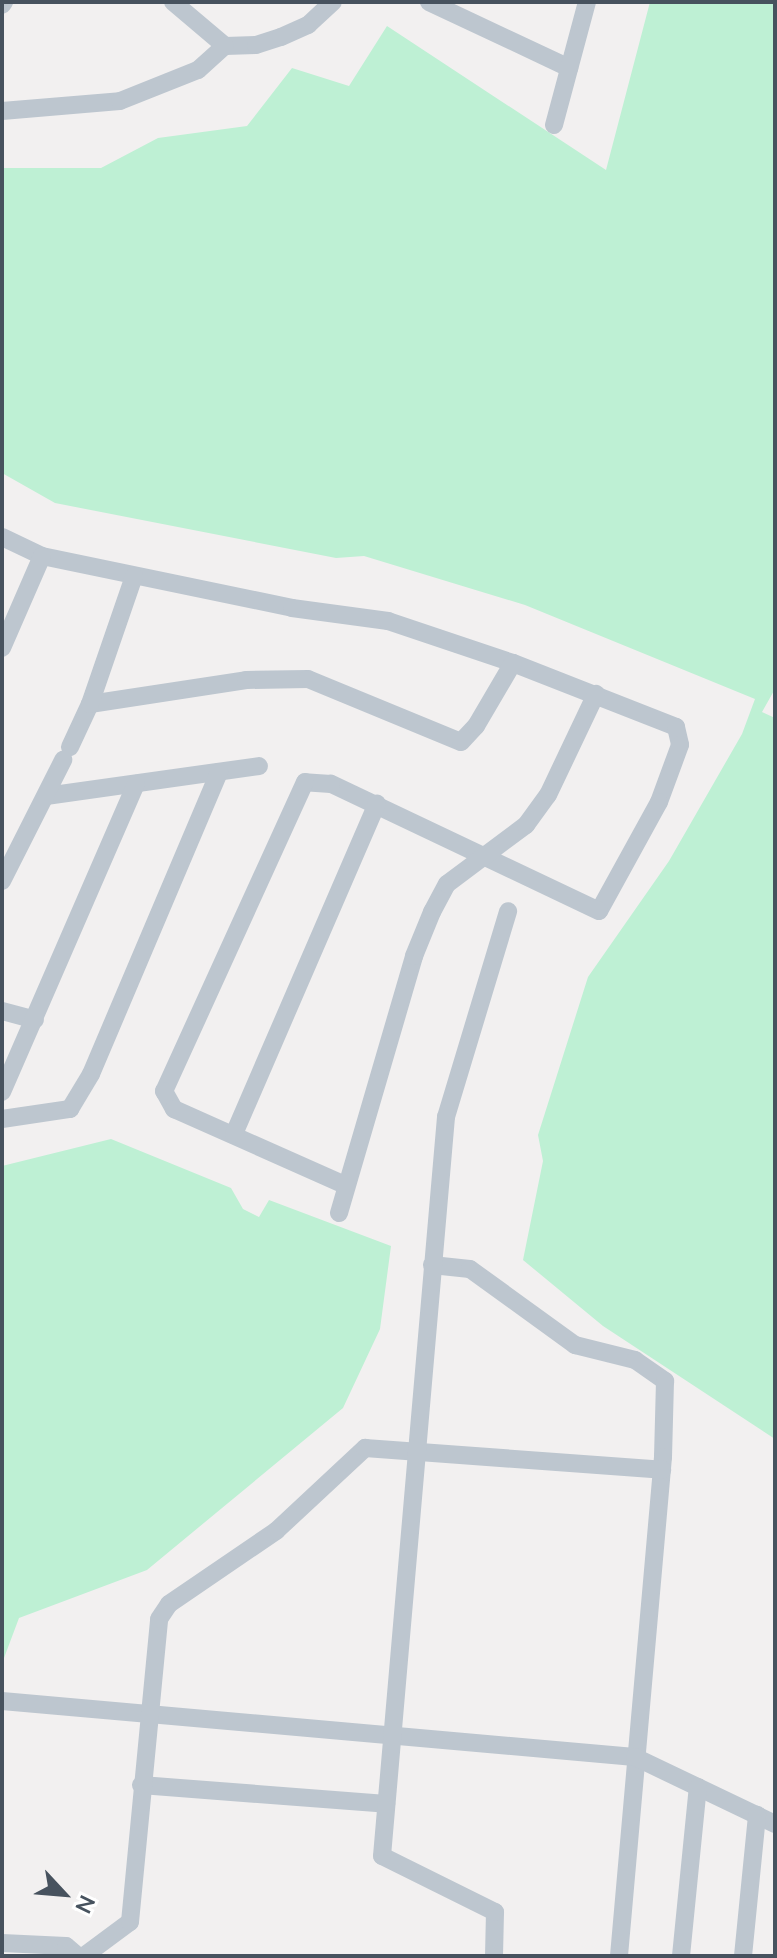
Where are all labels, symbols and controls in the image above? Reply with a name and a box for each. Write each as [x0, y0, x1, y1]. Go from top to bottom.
north arrow [24, 1854, 104, 1934]
text: N [69, 1891, 102, 1918]

